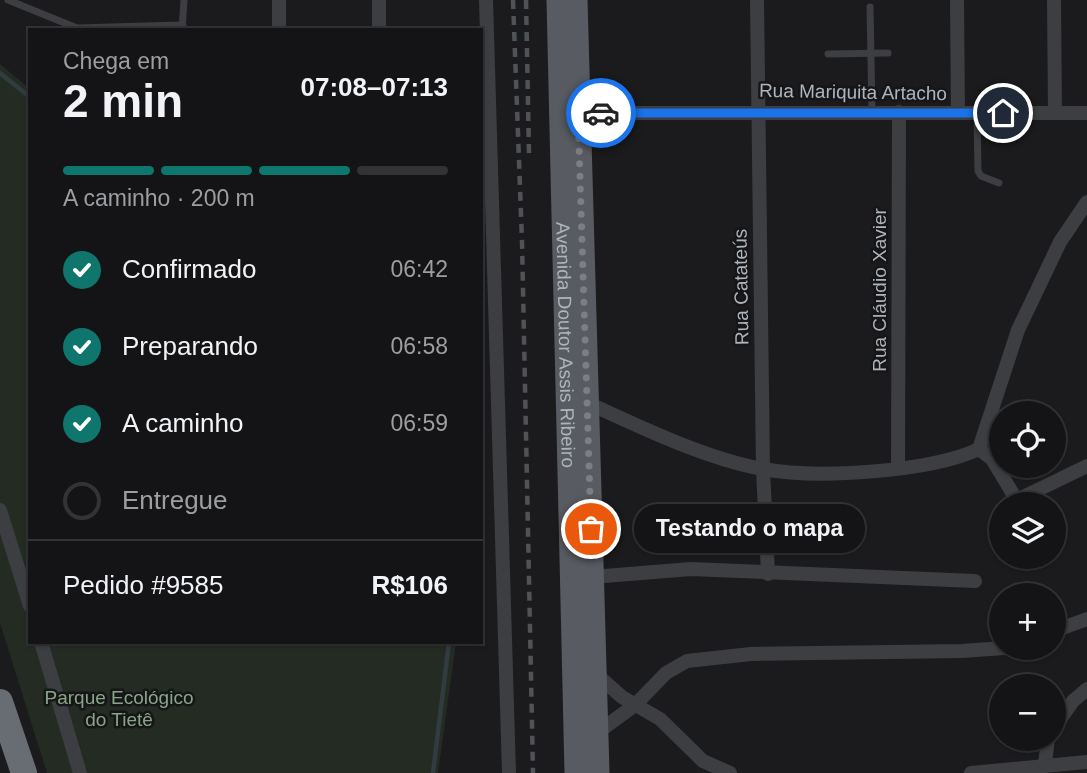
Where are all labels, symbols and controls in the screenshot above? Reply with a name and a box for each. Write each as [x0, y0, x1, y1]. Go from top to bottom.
text: Chega em [63, 48, 169, 74]
text: 07:08–07:13 [301, 72, 448, 102]
text: 2 min [63, 75, 183, 127]
courier [566, 78, 636, 148]
street label: Rua Mariquita Artacho [759, 80, 947, 104]
pin [973, 83, 1033, 143]
icon: car [582, 94, 620, 132]
icon: home [984, 94, 1022, 132]
text: A caminho · 200 m [63, 185, 255, 211]
street label: Rua Cláudio Xavier [869, 207, 890, 372]
street label: Avenida Doutor Assis Ribeiro [553, 222, 579, 468]
street label: Rua Catateús [729, 229, 753, 345]
icon: check [63, 251, 101, 289]
text: Confirmado [122, 254, 256, 284]
text: 06:42 [390, 256, 448, 282]
icon: check [63, 328, 101, 366]
text: Preparando [122, 331, 258, 361]
text: 06:58 [390, 333, 448, 359]
map controls [989, 401, 1066, 751]
button: locate [989, 401, 1066, 478]
icon: check [63, 405, 101, 443]
text: A caminho [122, 408, 243, 438]
text: 06:59 [390, 410, 448, 436]
text: Entregue [122, 485, 228, 515]
button: layers [989, 492, 1066, 569]
pin [561, 499, 621, 559]
callout: Testando o mapa [633, 504, 864, 554]
icon: bag [572, 510, 610, 548]
text: Testando o mapa [656, 515, 843, 541]
text: Pedido #9585 [63, 570, 223, 600]
text: R$106 [371, 570, 448, 600]
button: + [989, 583, 1066, 660]
button: − [989, 674, 1066, 751]
park label: Parque Ecológico do Tietê [45, 687, 193, 730]

